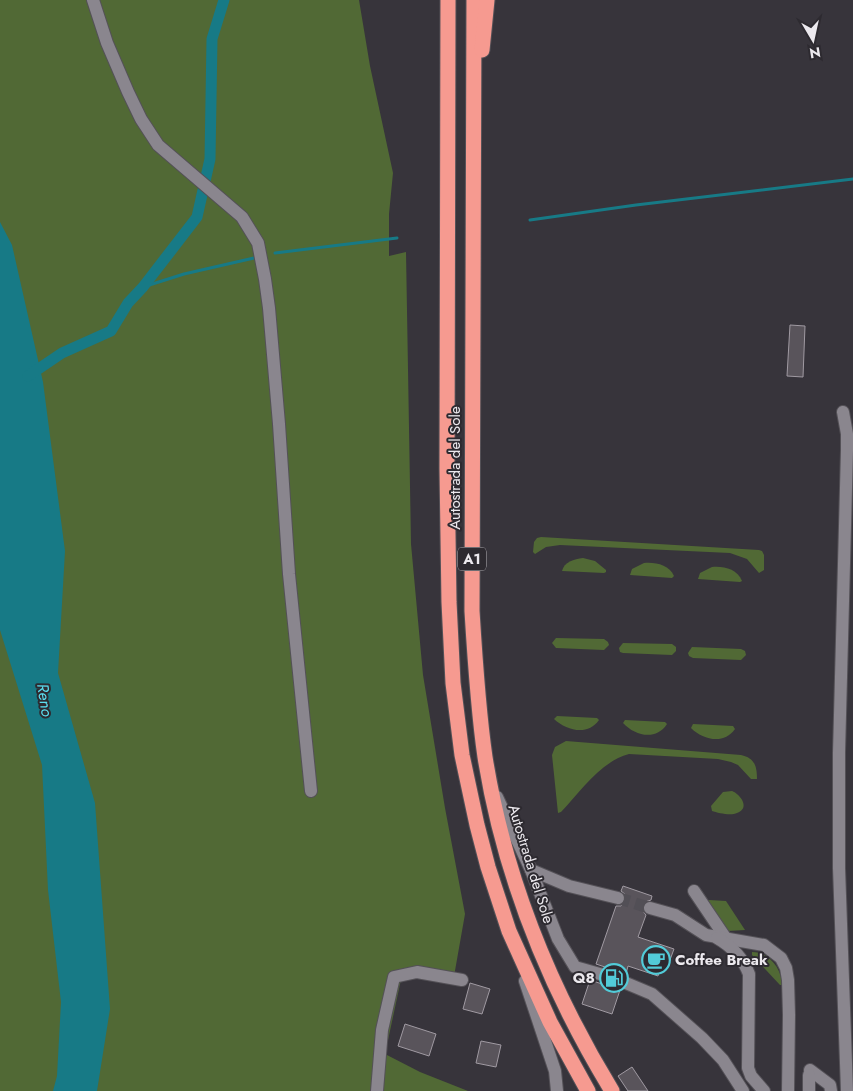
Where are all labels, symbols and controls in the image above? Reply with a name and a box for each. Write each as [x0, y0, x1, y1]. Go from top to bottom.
north arrow [788, 15, 838, 65]
text: N [808, 42, 822, 64]
street label: Autostrada del Sole [444, 406, 466, 530]
road number: A1 [458, 548, 486, 570]
water label: Reno [31, 682, 59, 719]
street label: Autostrada del Sole [502, 802, 560, 926]
cafe icon: Coffee Break [641, 945, 671, 975]
place label: Coffee Break [675, 949, 768, 971]
fuel station icon: Q8 [599, 963, 629, 993]
place label: Q8 [573, 967, 595, 989]

